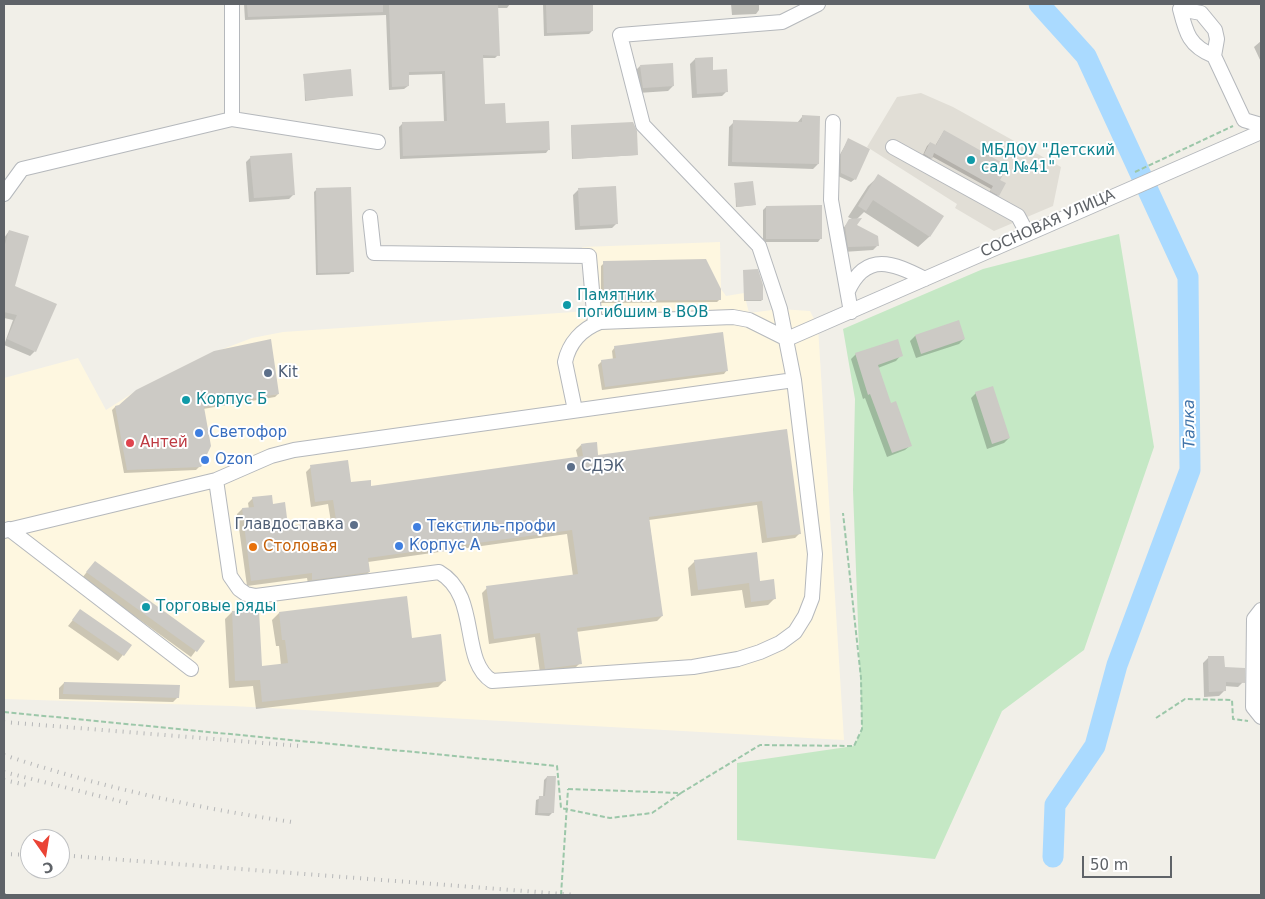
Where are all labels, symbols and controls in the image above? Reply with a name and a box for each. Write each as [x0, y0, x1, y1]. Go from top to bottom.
place label: МБДОУ "Детский сад №41" [981, 142, 1115, 177]
marker: МБДОУ "Детский сад №41" [965, 154, 977, 166]
street label: СОСНОВАЯ УЛИЦА [978, 186, 1118, 262]
place label: Памятник погибшим в ВОВ [577, 287, 708, 322]
marker: Памятник погибшим в ВОВ [561, 299, 573, 311]
place label: Kit [278, 364, 298, 382]
marker: Kit [262, 367, 274, 379]
place label: Корпус Б [196, 391, 267, 409]
marker: Корпус Б [180, 394, 192, 406]
water label: Талка [1180, 399, 1200, 449]
place label: Светофор [209, 424, 287, 442]
marker: Светофор [193, 427, 205, 439]
place label: Антей [140, 434, 188, 452]
marker: Антей [124, 437, 136, 449]
place label: Ozon [215, 451, 253, 469]
marker: Ozon [199, 454, 211, 466]
place label: СДЭК [581, 458, 624, 476]
marker: СДЭК [565, 461, 577, 473]
place label: Главдоставка [234, 516, 344, 534]
place label: Текстиль-профи [427, 518, 556, 536]
marker: Главдоставка [348, 519, 360, 531]
marker: Текстиль-профи [411, 521, 423, 533]
place label: Корпус А [409, 537, 480, 555]
place label: Столовая [263, 538, 337, 556]
marker: Корпус А [393, 540, 405, 552]
marker: Столовая [247, 541, 259, 553]
place label: Торговые ряды [156, 598, 276, 616]
marker: Торговые ряды [140, 601, 152, 613]
north arrow [20, 829, 70, 879]
scale bar [1085, 846, 1175, 878]
text: 50 m [1090, 856, 1128, 874]
text: С [41, 859, 55, 877]

